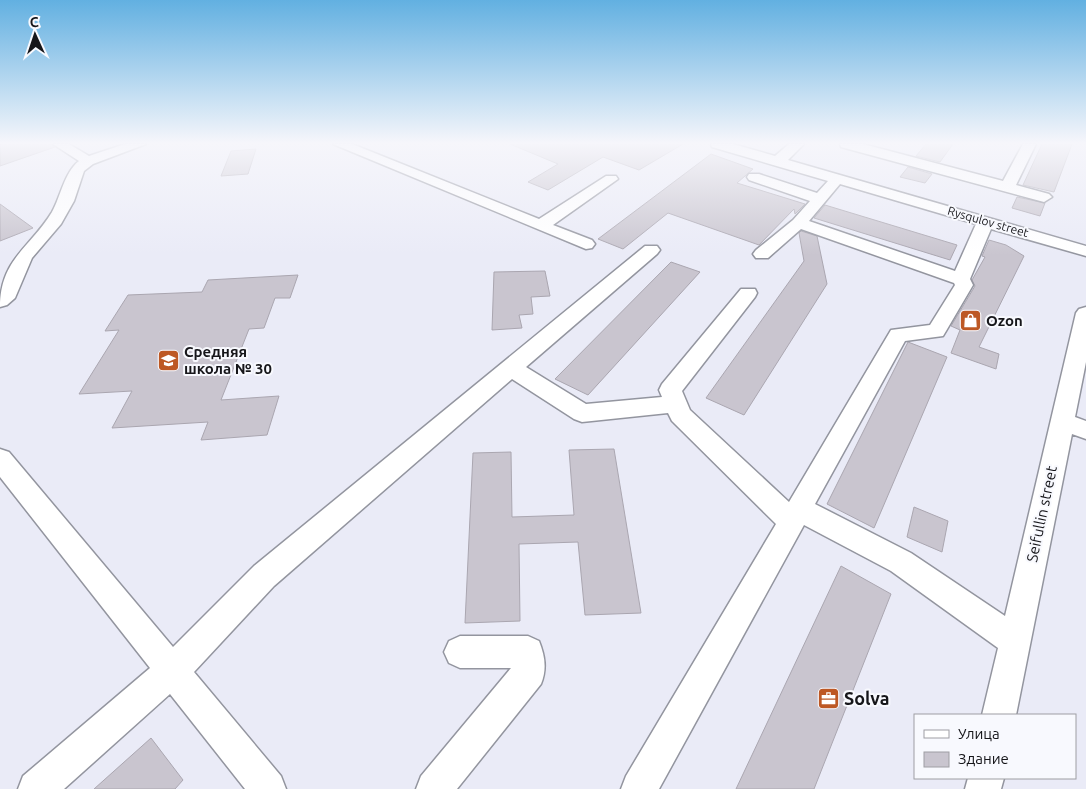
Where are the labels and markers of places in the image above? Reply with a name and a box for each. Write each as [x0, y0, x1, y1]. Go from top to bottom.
shop icon: Ozon [958, 309, 982, 333]
place label: Ozon [986, 312, 1023, 329]
place label: Средняя школа № 30 [184, 343, 272, 377]
school or university icon: Средняя школа № 30 [156, 349, 180, 373]
office icon: Solva [816, 687, 840, 711]
place label: Solva [844, 688, 890, 708]

